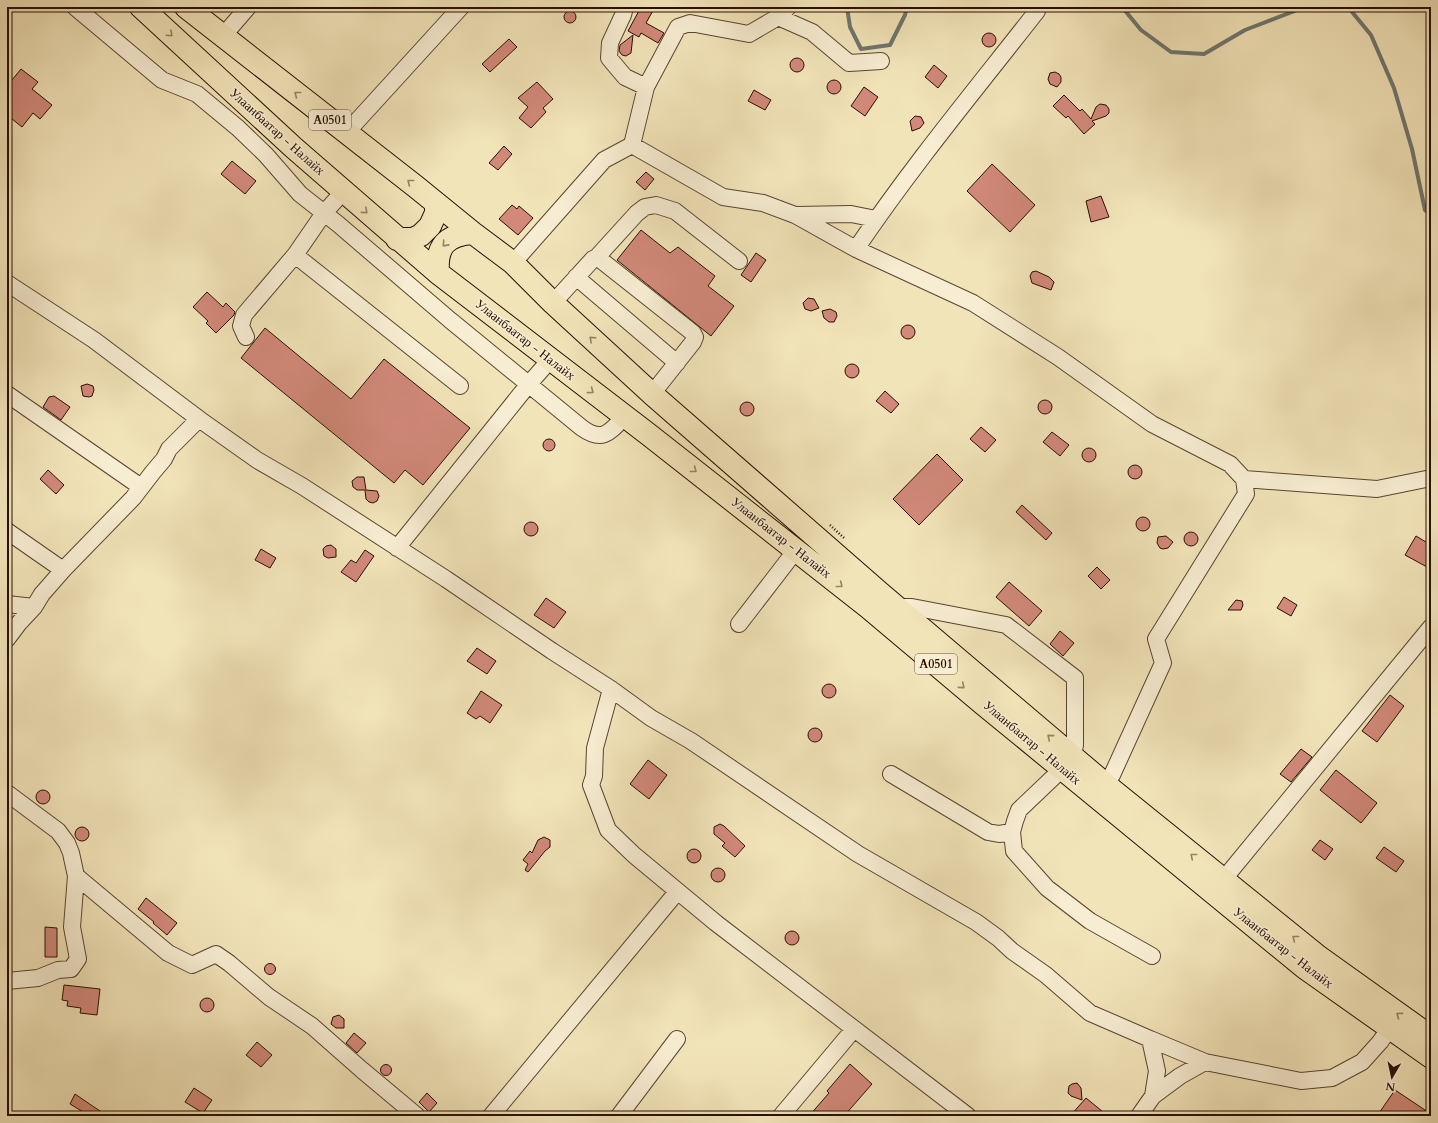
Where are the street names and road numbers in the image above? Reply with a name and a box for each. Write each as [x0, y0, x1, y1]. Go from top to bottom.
street label: Улаанбаатар - Налайх [225, 84, 329, 180]
road number: A0501 [309, 110, 351, 130]
street label: Улаанбаатар - Налайх [471, 295, 579, 385]
street label: Улаанбаатар - Налайх [727, 493, 835, 583]
road number: A0501 [915, 654, 957, 674]
street label: Улаанбаатар - Налайх [979, 697, 1085, 790]
street label: Улаанбаатар - Налайх [1229, 903, 1337, 993]

